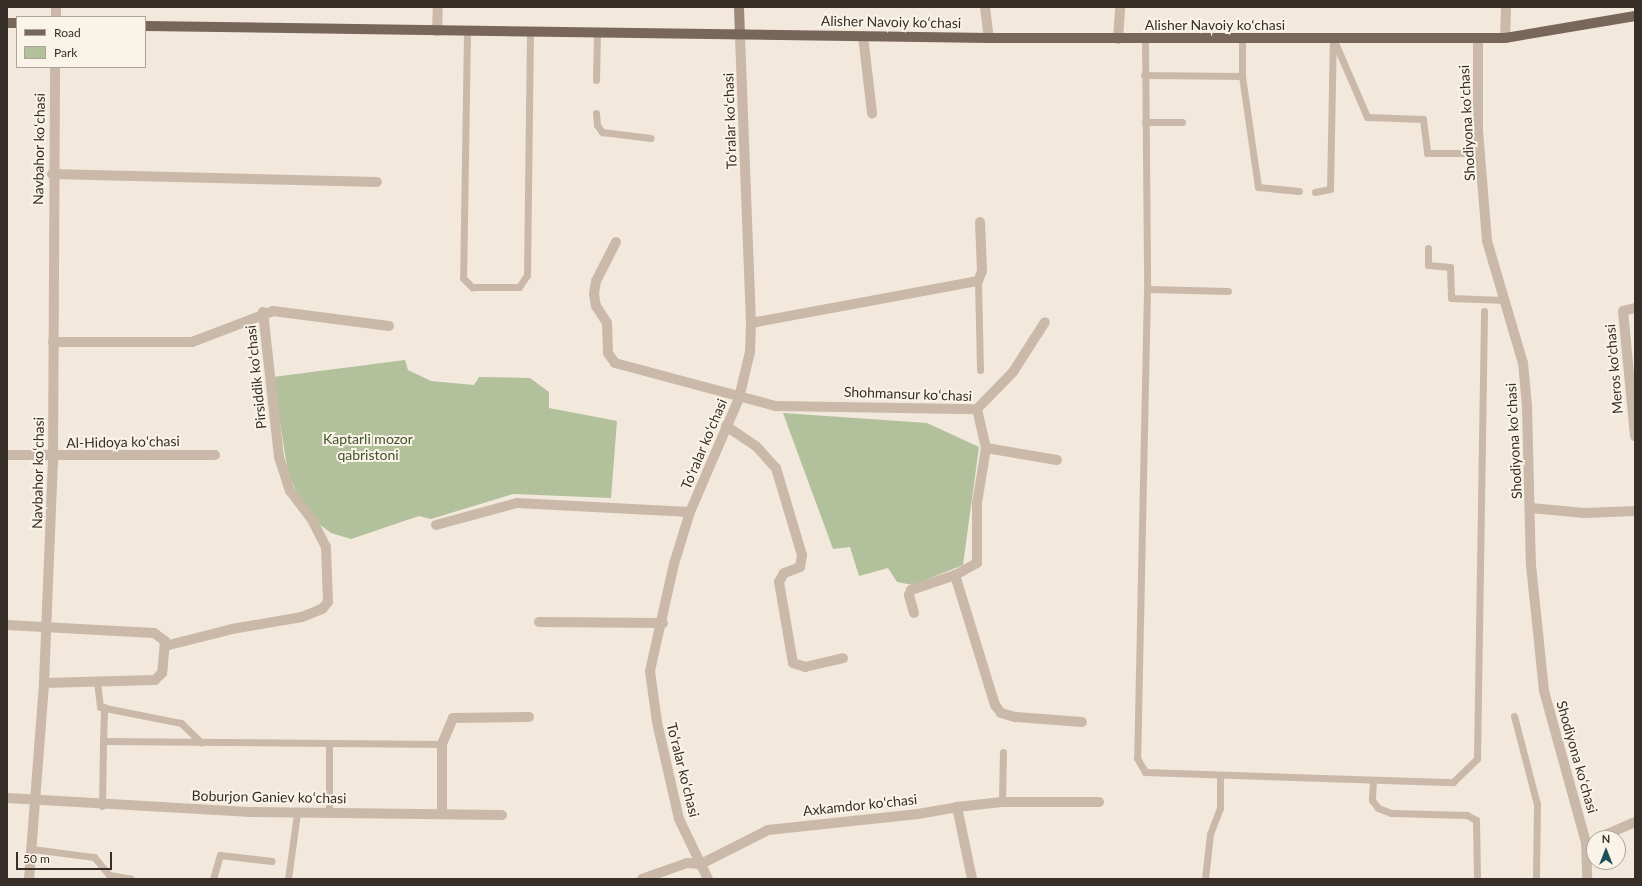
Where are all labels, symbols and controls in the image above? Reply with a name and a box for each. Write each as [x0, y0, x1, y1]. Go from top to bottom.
street label: Alisher Navoiy koʻchasi [820, 12, 962, 32]
legend [16, 16, 146, 68]
street label: Alisher Navoiy koʻchasi [1145, 17, 1285, 33]
text: Road [54, 25, 81, 40]
text: Park [54, 45, 77, 60]
street label: Shodiyona koʻchasi [1456, 65, 1478, 181]
street label: Toʻralar koʻchasi [720, 72, 740, 170]
street label: Navbahor koʻchasi [30, 93, 48, 205]
street label: Meros ko'chasi [1602, 323, 1626, 415]
street label: Pirsiddik koʻchasi [242, 324, 270, 430]
street label: Shohmansur koʻchasi [844, 383, 972, 405]
street label: Shodiyona koʻchasi [1503, 383, 1525, 499]
street label: Toʻralar koʻchasi [677, 396, 731, 492]
street label: Navbahor koʻchasi [29, 417, 47, 529]
park label: Kaptarli mozor qabristoni [323, 431, 413, 464]
street label: Al-Hidoya koʻchasi [66, 433, 180, 451]
street label: Shodiyona koʻchasi [1553, 699, 1601, 815]
street label: Toʻralar koʻchasi [663, 721, 703, 819]
street label: Boburjon Ganiev koʻchasi [191, 787, 347, 807]
street label: Axkamdor koʻchasi [802, 791, 918, 819]
north arrow [1586, 830, 1626, 870]
text: N [1602, 832, 1610, 845]
scale bar [18, 844, 114, 870]
text: 50 m [23, 851, 50, 866]

